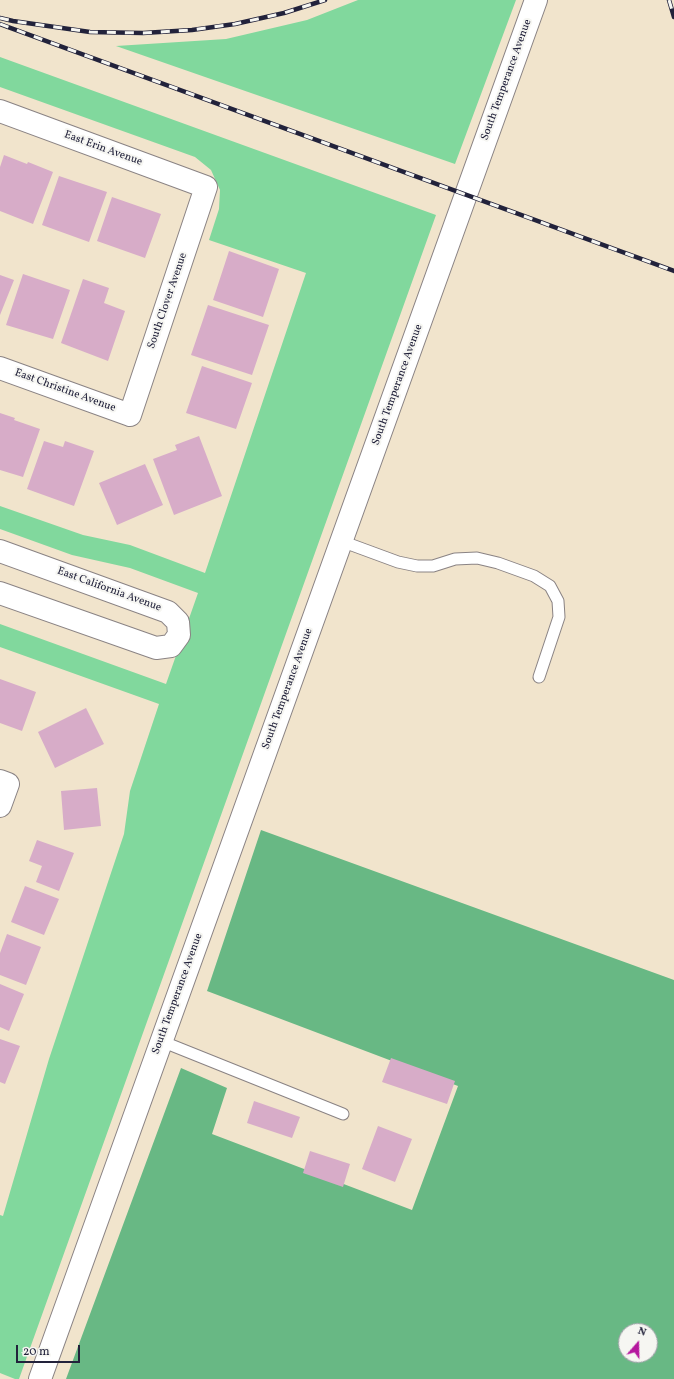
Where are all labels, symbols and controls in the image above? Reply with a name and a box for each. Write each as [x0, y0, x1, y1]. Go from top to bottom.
street label: South Temperance Avenue [479, 18, 535, 142]
street label: East Erin Avenue [62, 129, 144, 169]
street label: South Clover Avenue [145, 251, 191, 351]
street label: South Temperance Avenue [370, 323, 426, 447]
street label: East Christine Avenue [13, 367, 117, 415]
street label: East California Avenue [55, 565, 163, 615]
street label: South Temperance Avenue [260, 627, 316, 751]
street label: South Temperance Avenue [150, 932, 206, 1056]
north arrow [618, 1323, 658, 1363]
text: N [636, 1324, 648, 1341]
scale bar [18, 1337, 82, 1363]
text: 20 m [23, 1344, 50, 1360]

